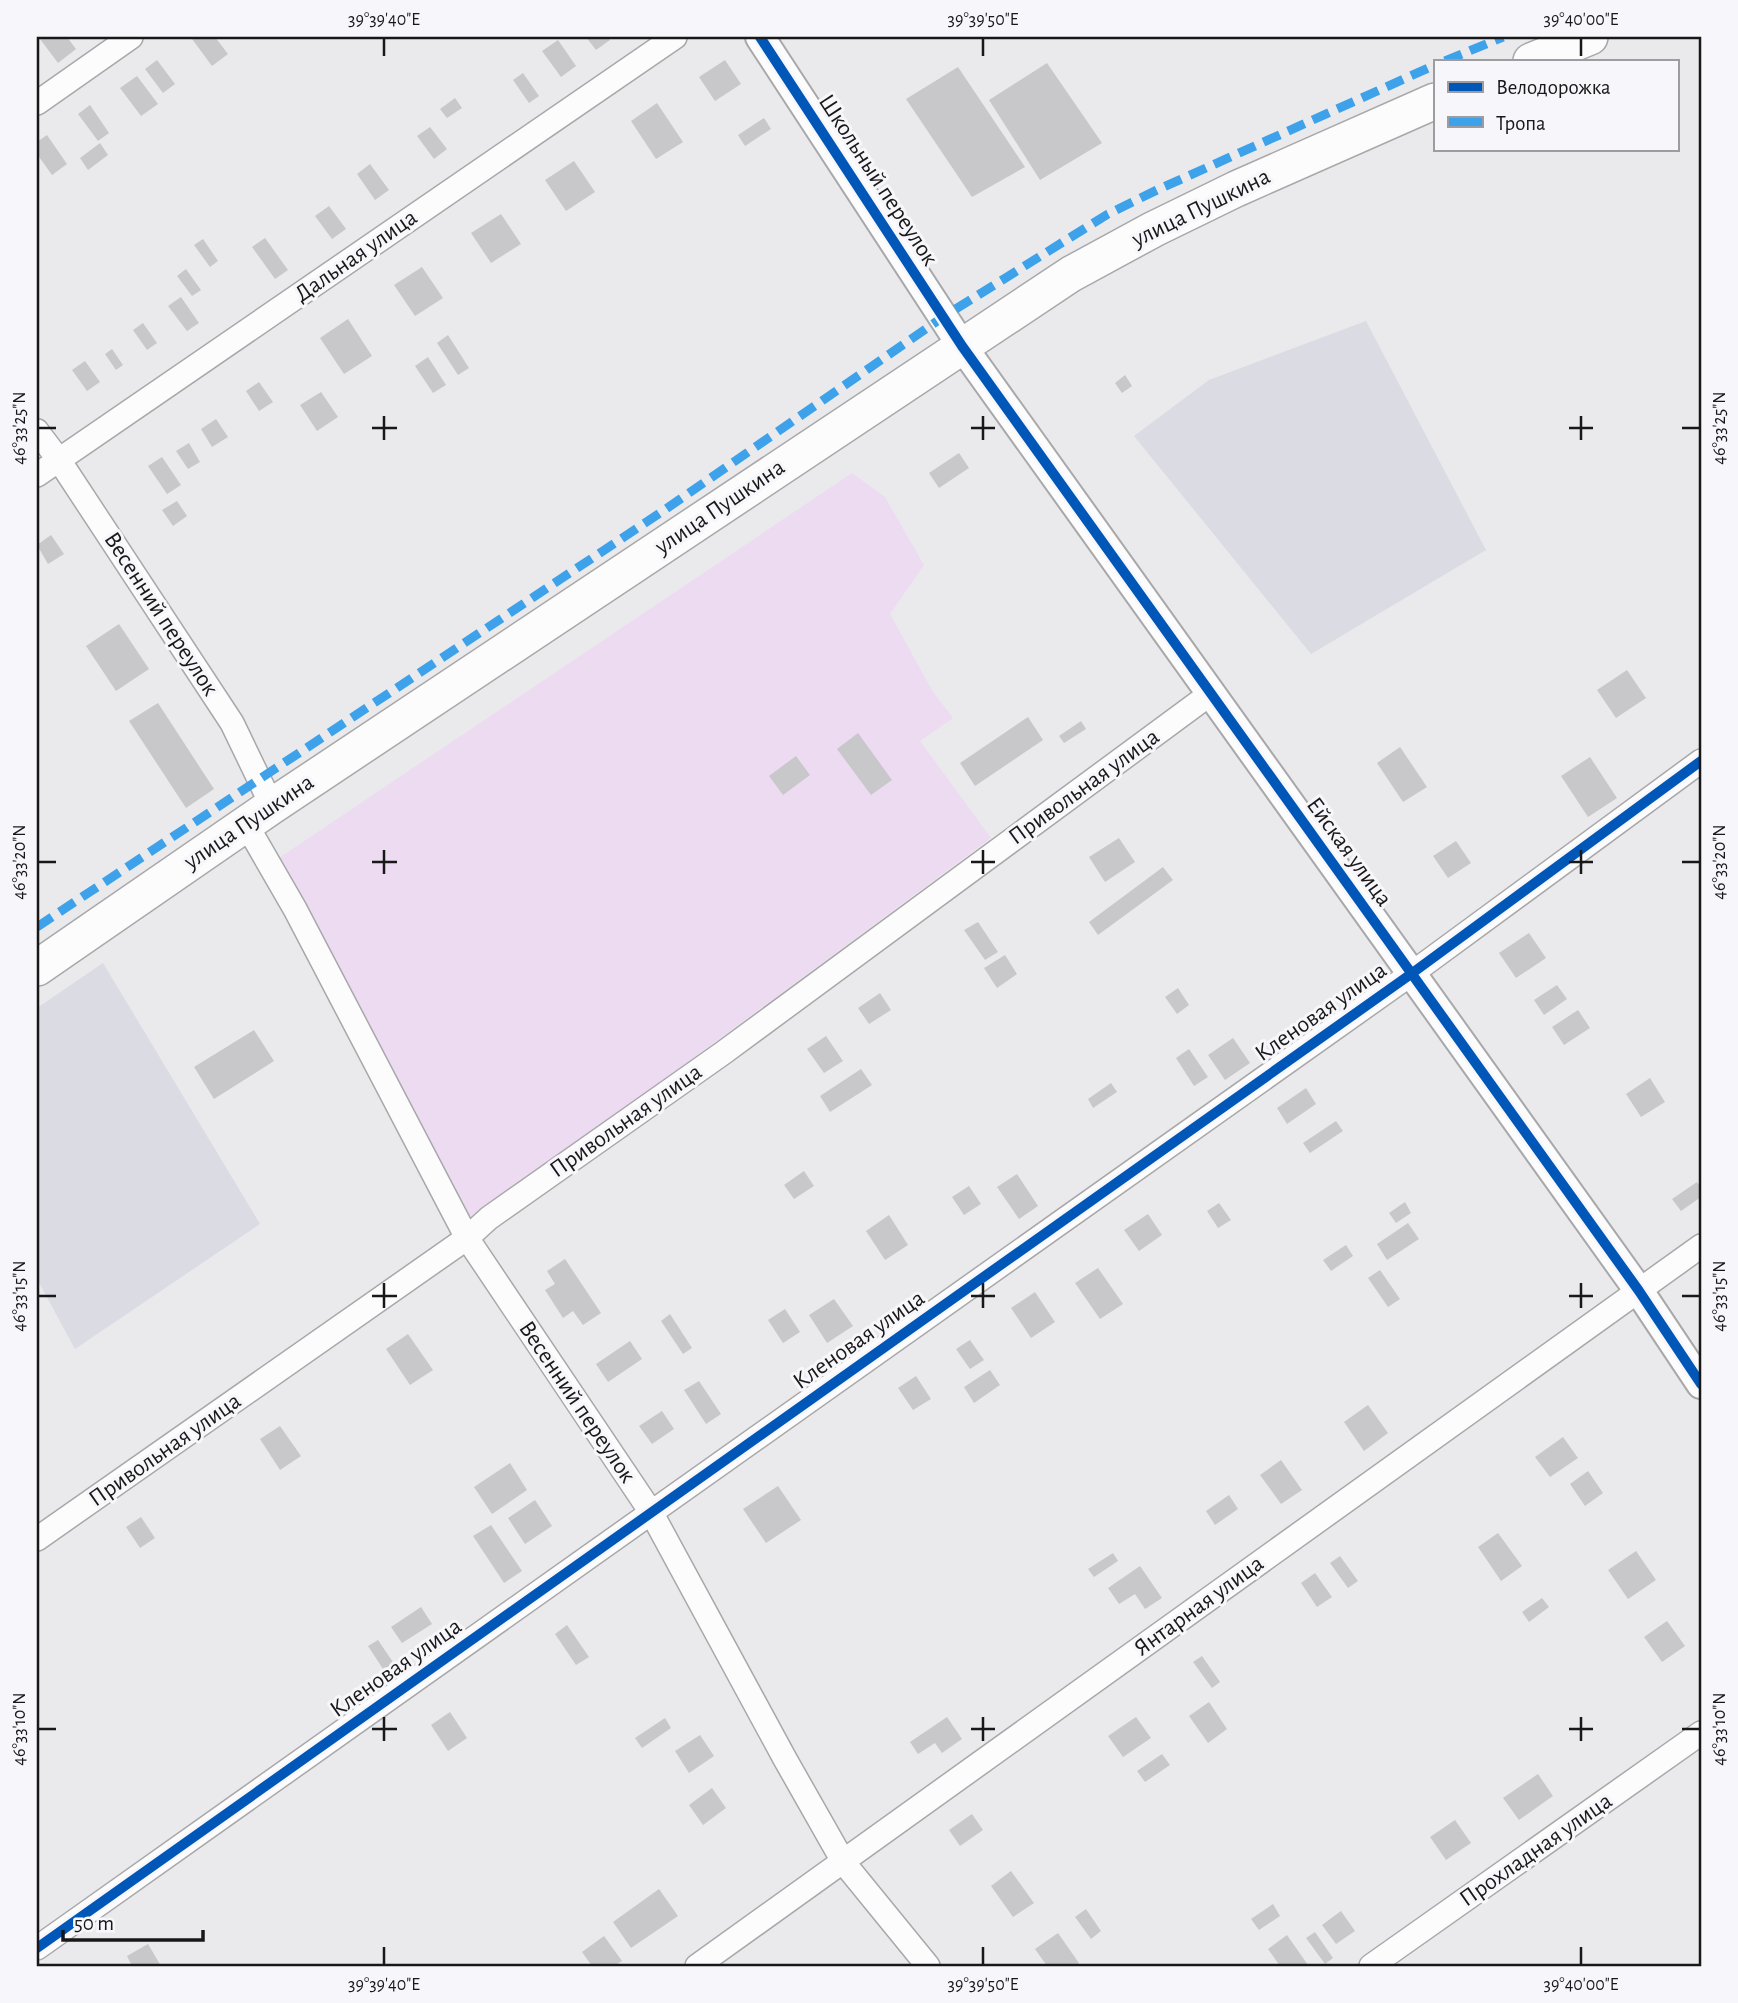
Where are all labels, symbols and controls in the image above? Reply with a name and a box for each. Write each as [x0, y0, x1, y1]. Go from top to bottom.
text: 39°39'40"E [348, 11, 420, 29]
text: 39°39'50"E [948, 11, 1019, 29]
text: 39°40'00"E [1543, 11, 1619, 29]
legend [1434, 60, 1678, 150]
text: Велодорожка [1496, 77, 1611, 98]
street label: Школьный переулок [814, 90, 942, 270]
text: Тропа [1496, 113, 1546, 134]
street label: улица Пушкина [1127, 164, 1274, 252]
street label: Дальная улица [290, 205, 422, 307]
text: 46°33'25"N [11, 391, 29, 465]
text: 46°33'25"N [1711, 391, 1729, 465]
street label: улица Пушкина [650, 455, 789, 560]
street label: Весенний переулок [99, 528, 223, 700]
street label: Привольная улица [1004, 724, 1164, 850]
street label: улица Пушкина [179, 770, 318, 875]
street label: Ейская улица [1302, 793, 1396, 911]
text: 46°33'20"N [11, 824, 29, 900]
text: 46°33'20"N [1711, 824, 1729, 900]
street label: Кленовая улица [1251, 958, 1391, 1066]
street label: Привольная улица [546, 1060, 706, 1182]
text: 46°33'15"N [11, 1260, 29, 1332]
text: 46°33'15"N [1711, 1260, 1729, 1332]
street label: Кленовая улица [789, 1286, 929, 1394]
street label: Весенний переулок [514, 1317, 640, 1487]
street label: Привольная улица [85, 1389, 245, 1511]
street label: Янтарная улица [1130, 1551, 1268, 1661]
street label: Кленовая улица [326, 1614, 466, 1722]
text: 46°33'10"N [11, 1692, 29, 1766]
text: 46°33'10"N [1711, 1692, 1729, 1766]
street label: Прохладная улица [1455, 1789, 1617, 1911]
scale bar [63, 1898, 203, 1942]
text: 50 m [74, 1913, 114, 1934]
text: 39°39'40"E [348, 1976, 420, 1994]
text: 39°39'50"E [948, 1976, 1019, 1994]
text: 39°40'00"E [1543, 1976, 1619, 1994]

